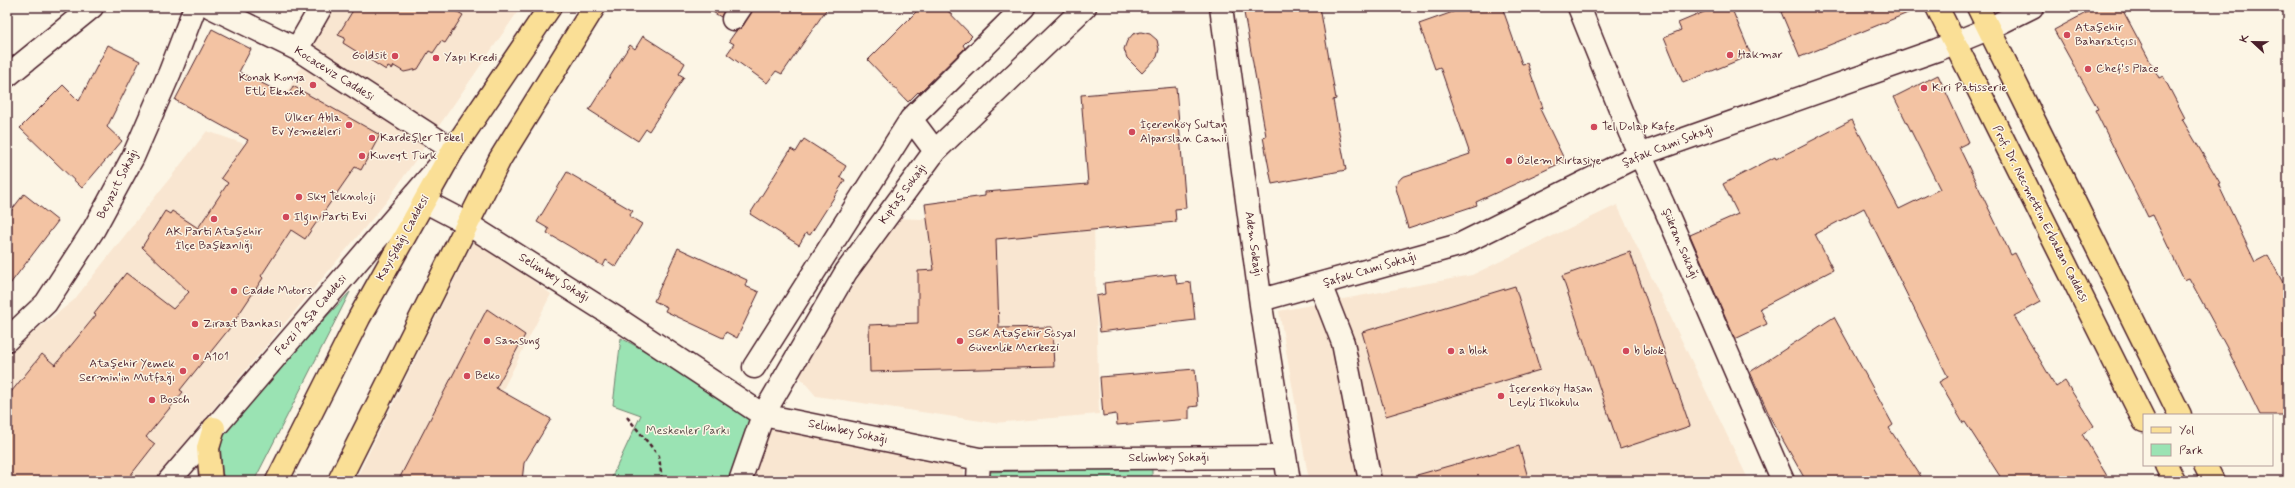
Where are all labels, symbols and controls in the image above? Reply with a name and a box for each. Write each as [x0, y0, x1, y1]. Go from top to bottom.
place label: Ataşehir Baharatçısı [2075, 20, 2137, 50]
north arrow [2233, 22, 2273, 62]
marker: Ataşehir Baharatçısı [2062, 30, 2072, 40]
text: K [2237, 32, 2253, 45]
street label: Kocaceviz Caddesi [291, 43, 377, 105]
place label: Hakmar [1738, 47, 1783, 63]
place label: Goldsit [352, 48, 388, 64]
place label: Yapı Kredi [444, 50, 497, 66]
marker: Hakmar [1725, 50, 1735, 60]
marker: Goldsit [390, 51, 400, 61]
marker: Yapı Kredi [431, 53, 441, 63]
place label: Chef's Place [2096, 61, 2159, 77]
marker: Chef's Place [2083, 64, 2093, 74]
place label: Konak Konya Etli Ekmek [239, 70, 305, 100]
marker: Konak Konya Etli Ekmek [308, 80, 318, 90]
place label: Kiri Patisserie [1932, 80, 2007, 96]
marker: Kiri Patisserie [1919, 83, 1929, 93]
place label: Ülker Abla Ev Yemekleri [271, 110, 342, 140]
place label: İçerenköy Sultan Alparslan Camii [1140, 117, 1228, 147]
place label: Tel Dolap Kafe [1602, 119, 1675, 135]
marker: Ülker Abla Ev Yemekleri [344, 120, 354, 130]
street label: Şafak Cami Sokağı [1620, 121, 1716, 171]
marker: Tel Dolap Kafe [1589, 122, 1599, 132]
street label: Prof. Dr. Necmettin Erbakan Caddesi [1988, 123, 2092, 305]
marker: İçerenköy Sultan Alparslan Camii [1127, 127, 1137, 137]
place label: Kardeşler Tekel [380, 130, 464, 146]
marker: Kardeşler Tekel [367, 133, 377, 143]
street label: Beyazıt Sokağı [93, 146, 143, 222]
place label: Kuveyt Türk [370, 148, 437, 164]
marker: Kuveyt Türk [357, 151, 367, 161]
place label: Özlem Kırtasiye [1517, 153, 1602, 169]
marker: Özlem Kırtasiye [1504, 156, 1514, 166]
street label: Kiptaş Sokağı [876, 160, 930, 228]
place label: Sky Teknoloji [307, 189, 376, 205]
marker: Sky Teknoloji [294, 192, 304, 202]
street label: Kayışdağı Caddesi [373, 192, 433, 284]
street label: Şükran Sokağı [1658, 206, 1702, 282]
place label: Ilgın Parti Evi [294, 209, 367, 226]
street label: Adem Sokağı [1241, 210, 1265, 278]
marker: Ilgın Parti Evi [281, 212, 291, 222]
marker: AK Parti Ataşehir İlçe Başkanlığı [209, 214, 219, 224]
place label: AK Parti Ataşehir İlçe Başkanlığı [166, 224, 262, 254]
street label: Şafak Cami Sokağı [1321, 249, 1419, 291]
street label: Selimbey Sokağı [515, 250, 593, 306]
street label: Fevzi Paşa Caddesi [271, 271, 351, 359]
place label: Cadde Motors [242, 283, 313, 299]
marker: Cadde Motors [229, 286, 239, 296]
place label: Ziraat Bankası [203, 316, 282, 332]
marker: Ziraat Bankası [190, 319, 200, 329]
place label: SGK Ataşehir Sosyal Güvenlik Merkezi [968, 326, 1075, 356]
place label: Samsung [495, 333, 540, 350]
marker: Samsung [482, 336, 492, 346]
marker: SGK Ataşehir Sosyal Güvenlik Merkezi [955, 336, 965, 346]
place label: a blok [1459, 343, 1488, 359]
place label: b blok [1634, 343, 1664, 359]
marker: a blok [1446, 346, 1456, 356]
marker: b blok [1621, 346, 1631, 356]
place label: A101 [204, 349, 229, 365]
marker: A101 [191, 352, 201, 362]
place label: Ataşehir Yemek Sermin'in Mutfağı [79, 356, 175, 386]
marker: Ataşehir Yemek Sermin'in Mutfağı [178, 366, 188, 376]
place label: Beko [475, 368, 500, 384]
marker: Beko [462, 371, 472, 381]
place label: İçerenköy Hasan Leyli İlkokulu [1509, 381, 1593, 411]
marker: İçerenköy Hasan Leyli İlkokulu [1496, 391, 1506, 401]
place label: Bosch [160, 392, 190, 408]
marker: Bosch [147, 395, 157, 405]
legend [2143, 414, 2273, 466]
street label: Selimbey Sokağı [807, 416, 889, 448]
park label: Meskenler Parkı [646, 423, 730, 439]
text: Yol [2179, 423, 2194, 439]
text: Park [2179, 443, 2203, 459]
street label: Selimbey Sokağı [1128, 450, 1210, 466]

